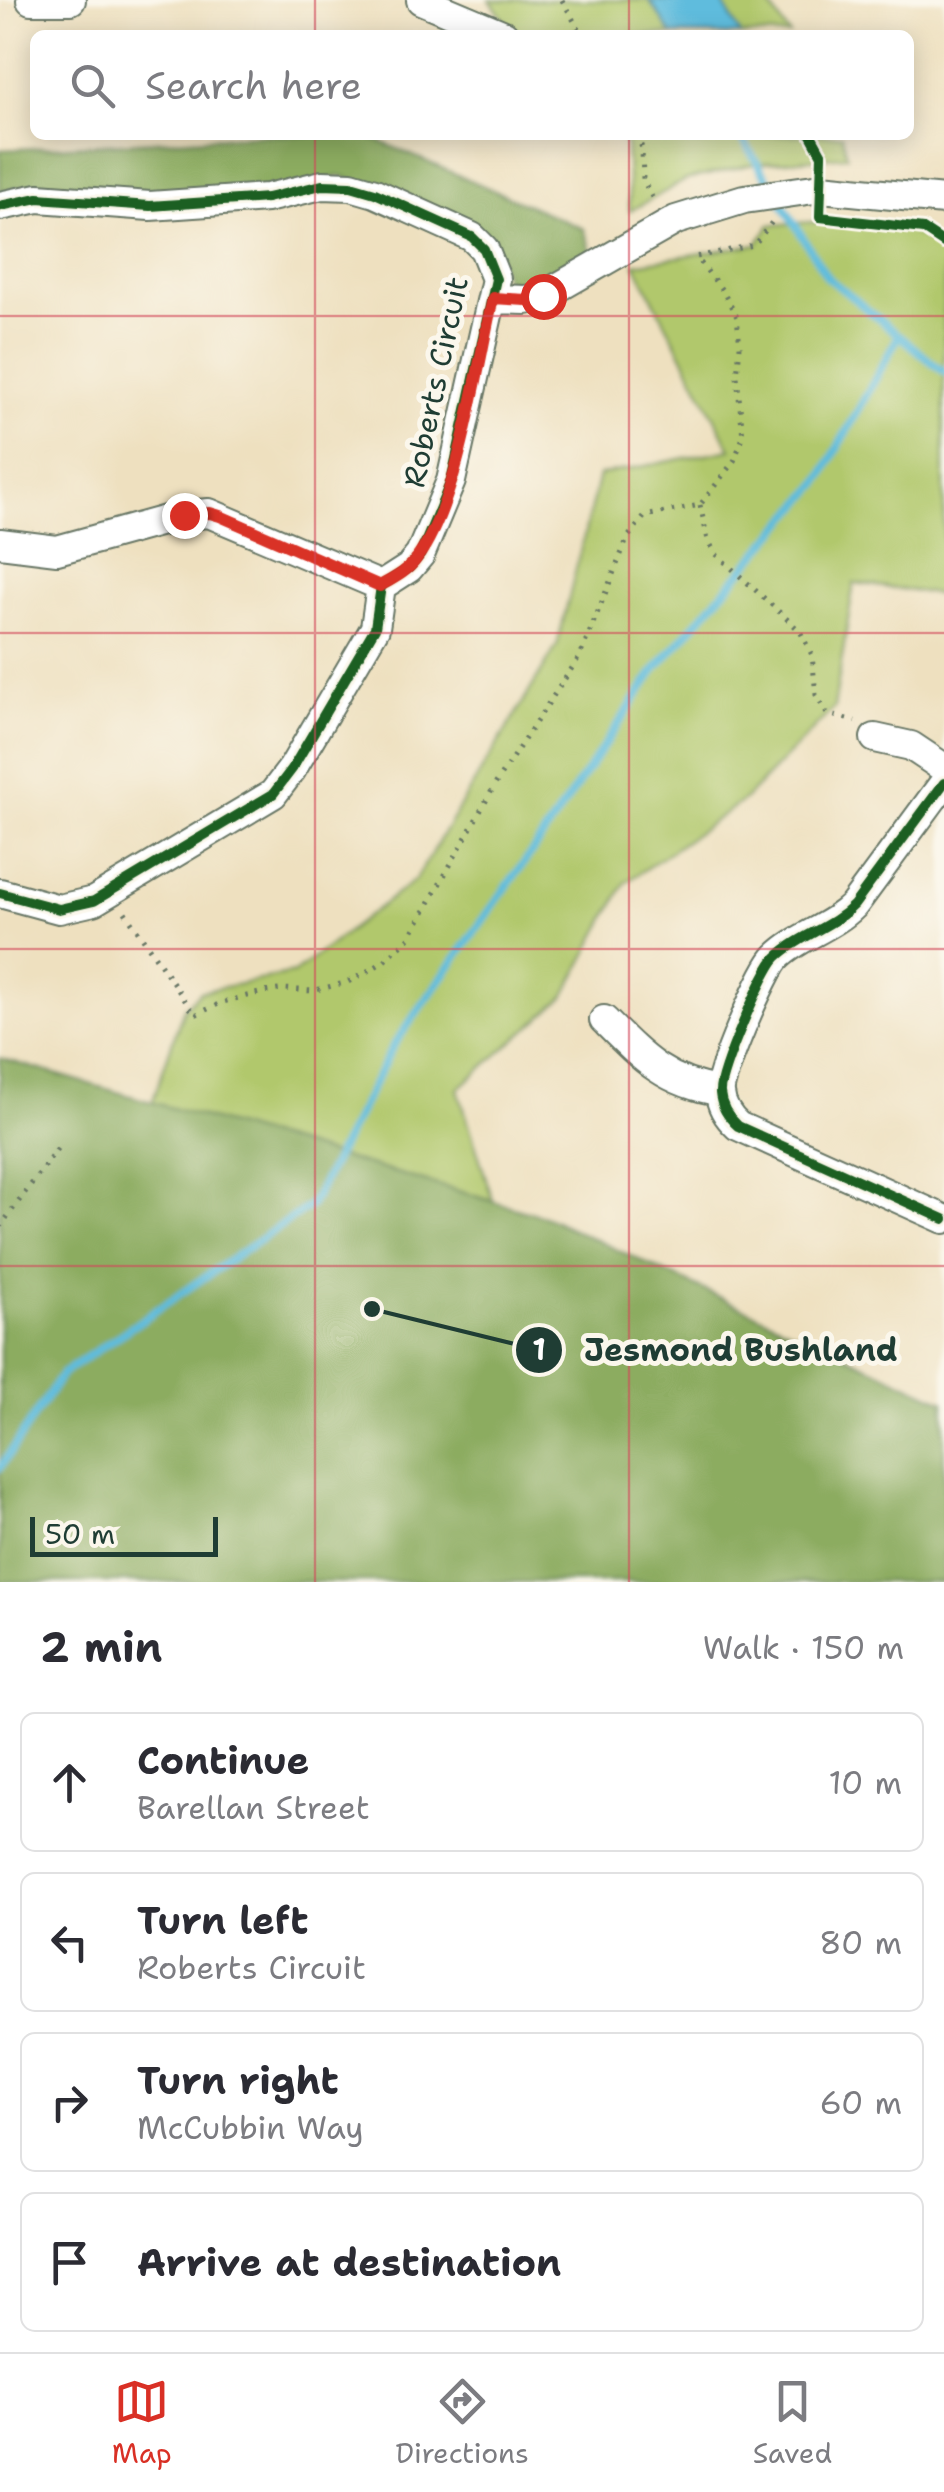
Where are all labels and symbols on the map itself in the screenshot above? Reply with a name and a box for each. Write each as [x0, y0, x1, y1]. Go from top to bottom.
street label: Roberts Circuit [393, 273, 478, 491]
route start [521, 274, 567, 320]
route end [162, 493, 208, 539]
callout: Jesmond Bushland [514, 1319, 918, 1381]
text: Jesmond Bushland [584, 1328, 898, 1371]
text: 1 [532, 1329, 546, 1370]
scale bar [30, 1512, 218, 1556]

